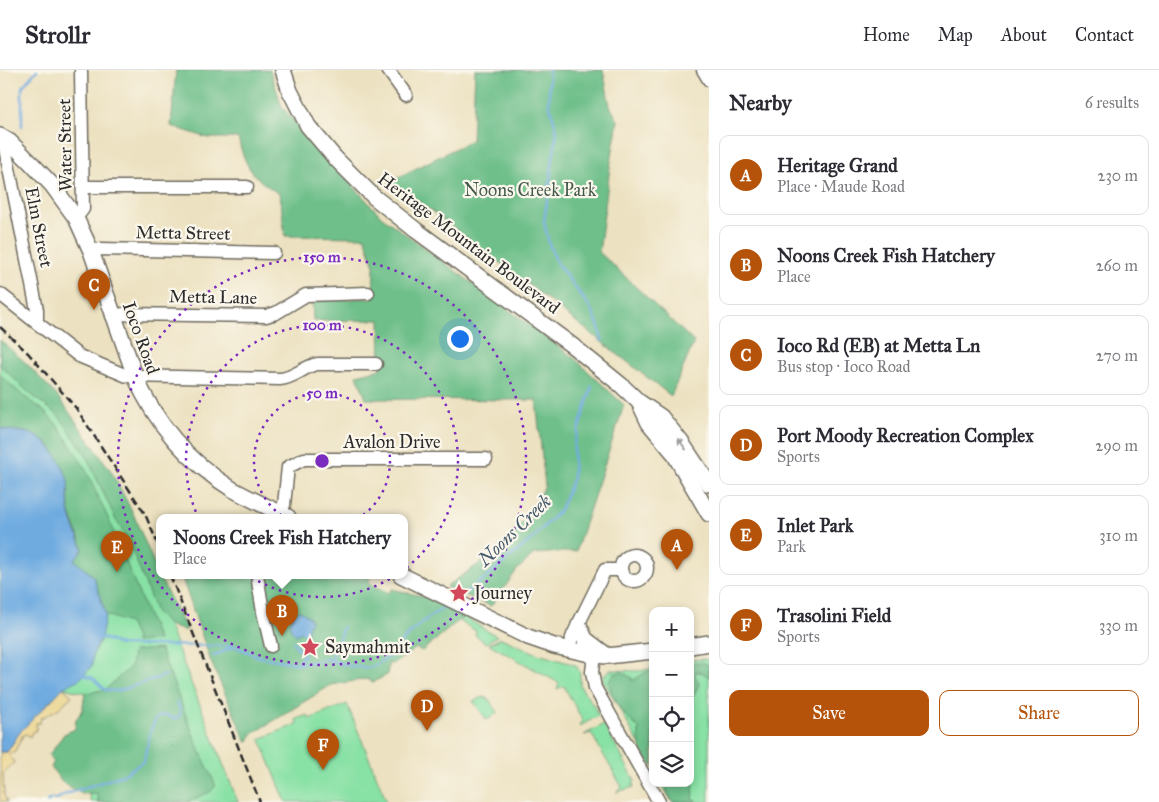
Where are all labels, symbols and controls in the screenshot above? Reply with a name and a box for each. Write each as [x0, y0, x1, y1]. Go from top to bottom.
text: Strollr [25, 20, 90, 50]
text: Home [863, 24, 910, 46]
text: Map [938, 24, 973, 46]
text: About [1001, 24, 1047, 46]
text: Contact [1075, 24, 1134, 46]
text: Nearby [729, 90, 792, 116]
text: 6 results [1085, 93, 1139, 112]
street label: Water Street [53, 98, 77, 192]
text: Heritage Grand [777, 154, 898, 177]
text: A [741, 166, 751, 185]
text: 230 m [1098, 166, 1138, 185]
street label: Heritage Mountain Boulevard [373, 167, 564, 320]
text: Place · Maude Road [777, 177, 905, 196]
park label: Noons Creek Park [464, 179, 597, 201]
street label: Elm Street [20, 185, 58, 270]
street label: Metta Street [135, 221, 231, 245]
text: Noons Creek Fish Hatchery [777, 244, 995, 267]
text: 150 m [303, 248, 341, 266]
text: B [741, 256, 751, 275]
text: 260 m [1096, 256, 1138, 275]
text: Place [777, 267, 811, 286]
pin: C [78, 269, 110, 310]
street label: Metta Lane [169, 285, 257, 309]
street label: Ioco Road [118, 299, 164, 377]
text: 100 m [302, 316, 342, 334]
your location [447, 326, 473, 352]
text: Ioco Rd (EB) at Metta Ln [777, 334, 980, 357]
text: C [741, 346, 751, 365]
text: 270 m [1096, 346, 1138, 365]
text: Bus stop · Ioco Road [777, 357, 911, 376]
text: 50 m [306, 384, 338, 402]
text: Port Moody Recreation Complex [777, 424, 1034, 447]
street label: Avalon Drive [343, 431, 440, 453]
text: D [740, 436, 752, 455]
text: 290 m [1095, 436, 1138, 455]
one-way arrow [677, 437, 687, 450]
text: Sports [777, 447, 820, 466]
centre of rings [313, 452, 331, 470]
water label: Noons Creek [472, 489, 556, 572]
popup [156, 514, 408, 579]
text: Inlet Park [777, 514, 854, 537]
text: Noons Creek Fish Hatchery [173, 526, 391, 549]
text: E [740, 526, 752, 545]
text: 310 m [1099, 526, 1138, 545]
pin: A [661, 529, 693, 570]
pin: E [101, 531, 133, 572]
text: Park [777, 537, 806, 556]
text: Place [173, 549, 207, 568]
place icon: Journey [448, 582, 470, 604]
place label: Journey [472, 582, 533, 605]
pin: B [266, 595, 298, 636]
text: Trasolini Field [777, 604, 891, 627]
map controls [649, 607, 694, 787]
button: + [649, 607, 694, 652]
text: F [741, 616, 751, 635]
text: 330 m [1099, 616, 1138, 635]
text: Sports [777, 627, 820, 646]
place icon: Saymahmit [299, 636, 321, 658]
place label: Saymahmit [325, 636, 411, 658]
button: − [649, 652, 694, 697]
pin: D [411, 690, 443, 731]
button: Save [729, 690, 929, 736]
button: Share [939, 690, 1139, 736]
button: locate [649, 697, 694, 742]
pin: F [307, 729, 339, 770]
button: layers [649, 742, 694, 787]

